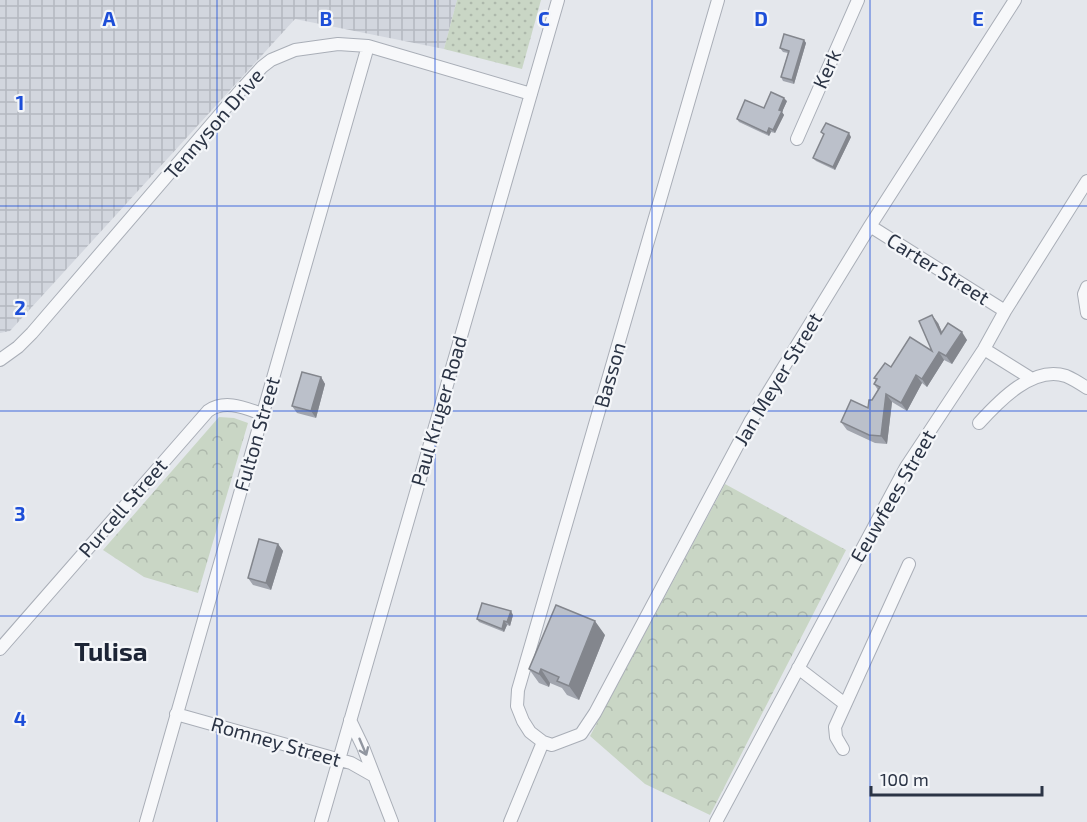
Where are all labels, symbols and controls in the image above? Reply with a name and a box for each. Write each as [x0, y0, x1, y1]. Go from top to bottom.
text: A [102, 6, 116, 30]
text: B [320, 6, 332, 30]
text: C [538, 6, 550, 30]
text: D [754, 6, 768, 30]
text: E [972, 6, 984, 30]
street label: Kerk [807, 45, 845, 92]
street label: Tennyson Drive [159, 63, 268, 184]
text: 1 [16, 90, 24, 114]
street label: Carter Street [883, 227, 995, 309]
text: 2 [14, 295, 26, 319]
street label: Jan Meyer Street [728, 307, 826, 449]
street label: Paul Kruger Road [405, 333, 471, 489]
street label: Basson [588, 339, 630, 410]
street label: Fulton Street [228, 373, 284, 494]
street label: Eeuwfees Street [845, 425, 940, 566]
street label: Purcell Street [73, 453, 172, 562]
text: 3 [14, 501, 26, 525]
district label: Tulisa [74, 635, 148, 666]
text: 4 [14, 706, 27, 730]
street label: Romney Street [209, 711, 344, 771]
one-way arrow [358, 738, 369, 756]
scale bar [871, 759, 1042, 797]
text: 100 m [880, 768, 929, 790]

